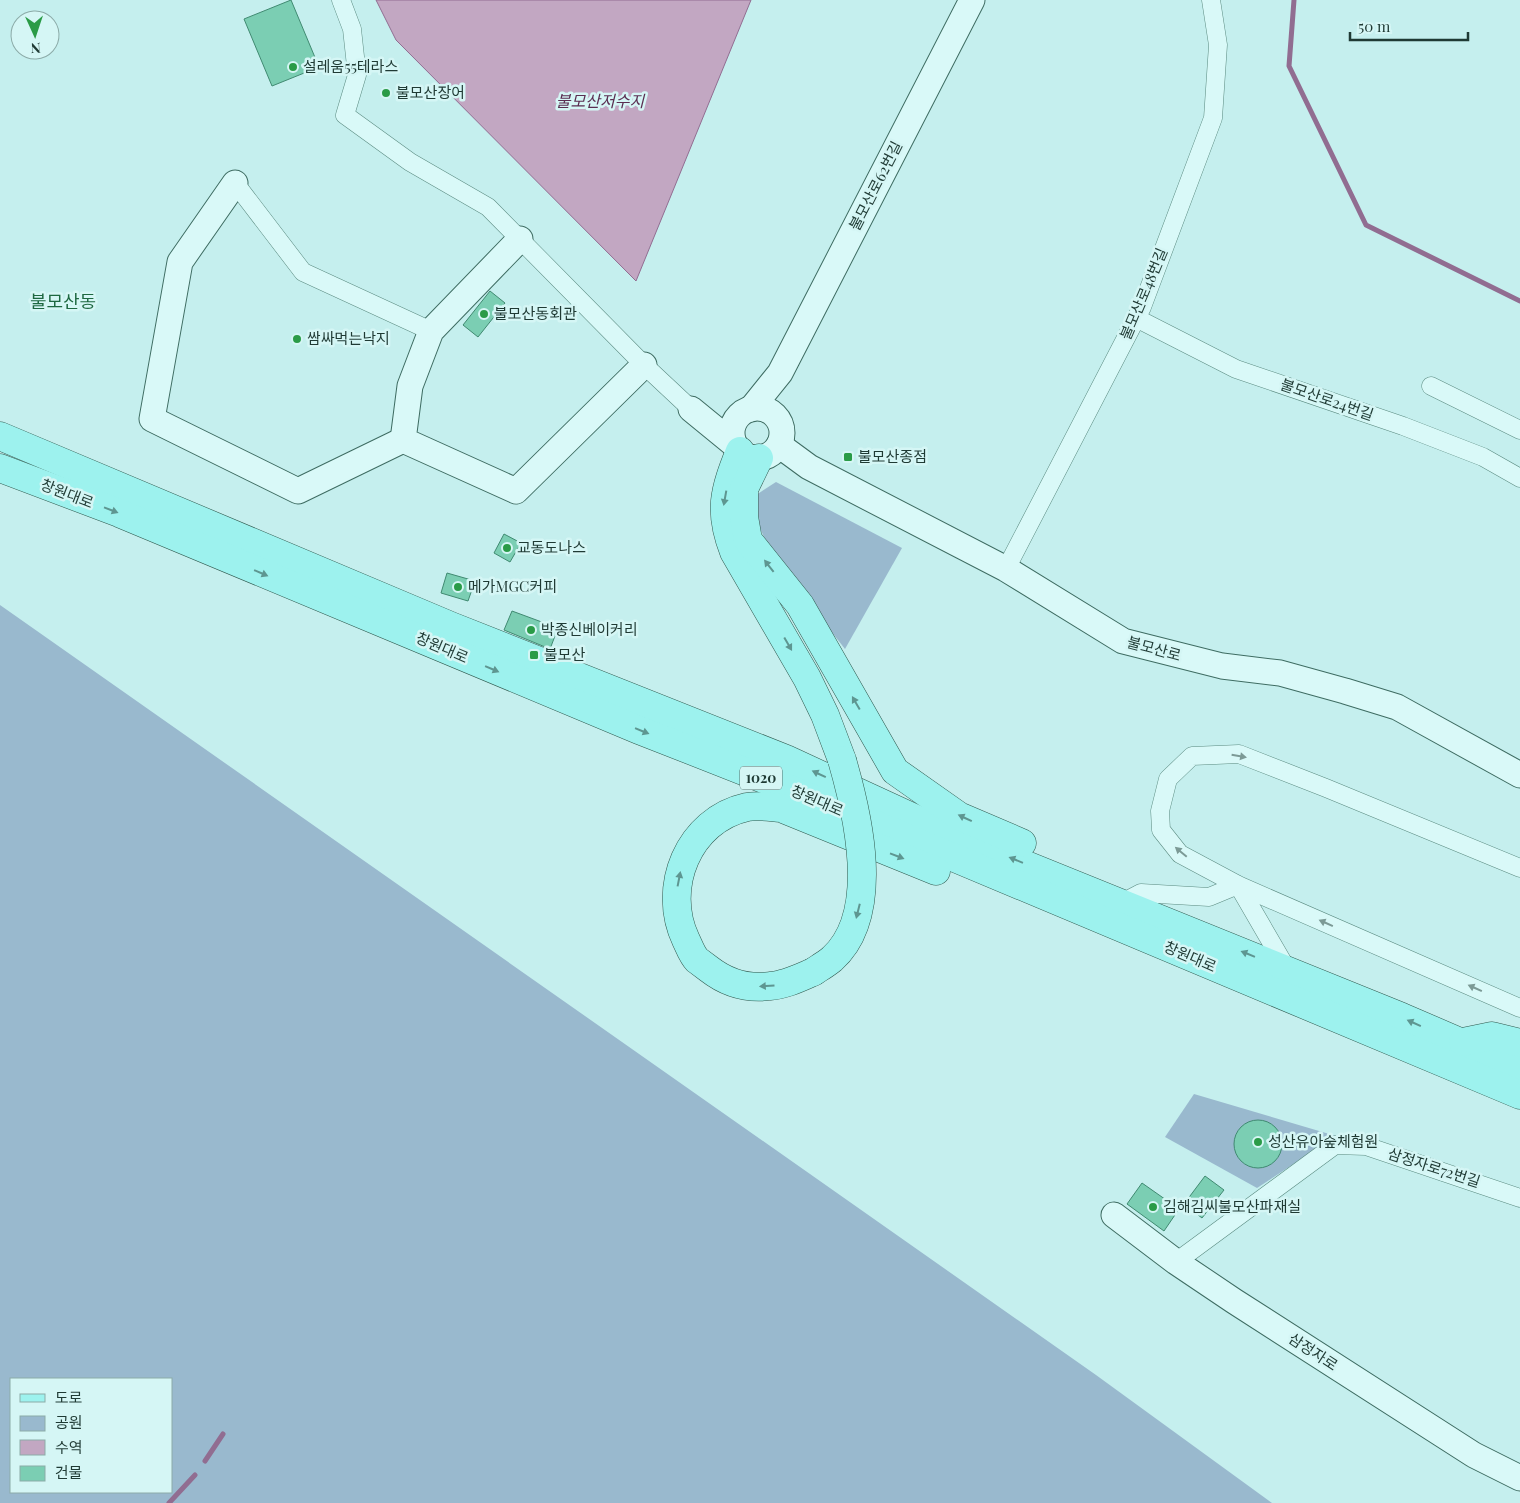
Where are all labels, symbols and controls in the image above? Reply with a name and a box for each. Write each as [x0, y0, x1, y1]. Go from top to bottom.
north arrow [10, 10, 60, 60]
scale bar [1350, 10, 1468, 42]
text: 50 m [1358, 16, 1391, 36]
text: N [30, 39, 41, 58]
place label: 설레움55테라스 [303, 56, 398, 76]
marker: 설레움55테라스 [287, 61, 299, 73]
place label: 불모산장어 [396, 82, 465, 102]
marker: 불모산장어 [380, 87, 392, 99]
water label: 불모산저수지 [556, 90, 645, 111]
street label: 불모산로62번길 [844, 137, 906, 234]
street label: 불모산로48번길 [1115, 245, 1171, 343]
district label: 불모산동 [30, 289, 96, 313]
place label: 불모산동회관 [494, 303, 577, 323]
marker: 불모산동회관 [478, 308, 490, 320]
place label: 쌈싸먹는낙지 [307, 328, 390, 348]
marker: 쌈싸먹는낙지 [291, 333, 303, 345]
street label: 불모산로24번길 [1278, 374, 1377, 424]
place label: 불모산종점 [858, 446, 927, 466]
marker: 불모산종점 [842, 451, 854, 463]
street label: 창원대로 [38, 474, 97, 512]
one-way arrow [721, 490, 729, 506]
one-way arrow [104, 506, 119, 514]
place label: 교동도나스 [517, 537, 586, 557]
marker: 교동도나스 [501, 542, 513, 554]
one-way arrow [764, 560, 774, 573]
one-way arrow [254, 569, 268, 577]
place label: 메가MGC커피 [468, 576, 557, 596]
marker: 메가MGC커피 [452, 581, 464, 593]
place label: 박종신베이커리 [541, 619, 638, 639]
marker: 박종신베이커리 [525, 624, 537, 636]
street label: 창원대로 [413, 627, 472, 667]
street label: 불모산로 [1125, 631, 1184, 665]
one-way arrow [784, 636, 792, 651]
place label: 불모산 [544, 644, 586, 664]
marker: 불모산 [528, 649, 540, 661]
one-way arrow [484, 666, 499, 673]
one-way arrow [851, 697, 860, 710]
one-way arrow [635, 727, 650, 735]
one-way arrow [1231, 752, 1247, 760]
road number: 1020 [740, 766, 782, 790]
one-way arrow [812, 770, 826, 778]
street label: 창원대로 [788, 780, 847, 820]
one-way arrow [958, 814, 972, 822]
one-way arrow [1174, 847, 1187, 858]
one-way arrow [890, 852, 904, 860]
one-way arrow [1009, 856, 1023, 864]
one-way arrow [675, 871, 683, 887]
one-way arrow [854, 903, 862, 918]
one-way arrow [1319, 919, 1333, 927]
street label: 창원대로 [1161, 936, 1220, 976]
one-way arrow [1241, 950, 1255, 958]
one-way arrow [758, 982, 774, 990]
one-way arrow [1468, 984, 1482, 992]
one-way arrow [1407, 1018, 1421, 1026]
place label: 성산유아숲체험원 [1268, 1131, 1378, 1151]
marker: 성산유아숲체험원 [1252, 1136, 1264, 1148]
street label: 삼정자로72번길 [1386, 1143, 1483, 1191]
place label: 김해김씨불모산파재실 [1163, 1196, 1301, 1216]
marker: 김해김씨불모산파재실 [1147, 1201, 1159, 1213]
street label: 삼정자로 [1285, 1328, 1342, 1375]
legend [10, 1378, 172, 1493]
text: 도로 [55, 1387, 83, 1407]
text: 공원 [55, 1412, 83, 1432]
text: 수역 [55, 1437, 83, 1457]
text: 건물 [55, 1462, 83, 1482]

